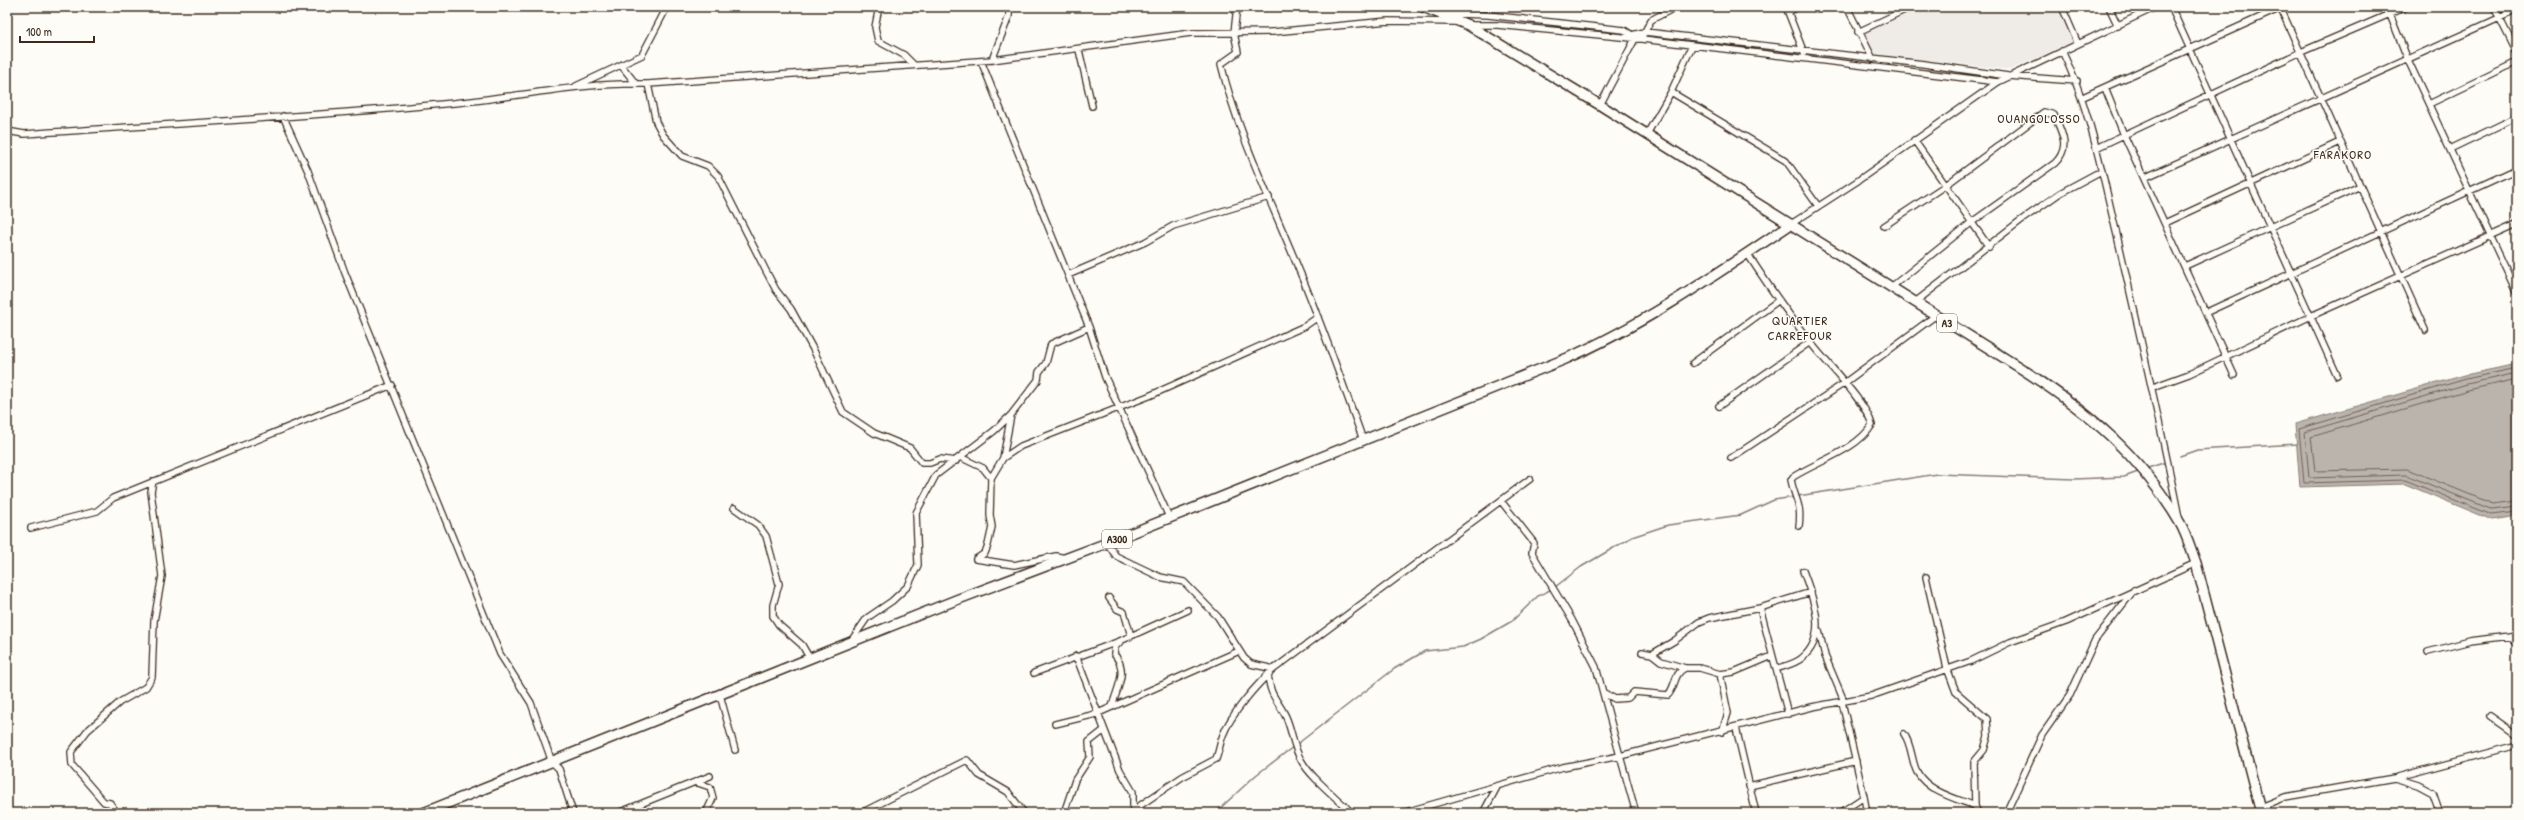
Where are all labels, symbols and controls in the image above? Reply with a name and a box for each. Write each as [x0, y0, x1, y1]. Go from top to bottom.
scale bar [20, 18, 94, 44]
text: 100 m [26, 23, 52, 40]
district label: OUANGOLOSSO [1997, 109, 2081, 127]
district label: FARAKORO [2313, 145, 2372, 163]
district label: QUARTIER CARREFOUR [1767, 311, 1833, 344]
road number: A3 [1937, 314, 1957, 332]
road number: A300 [1102, 530, 1132, 548]

